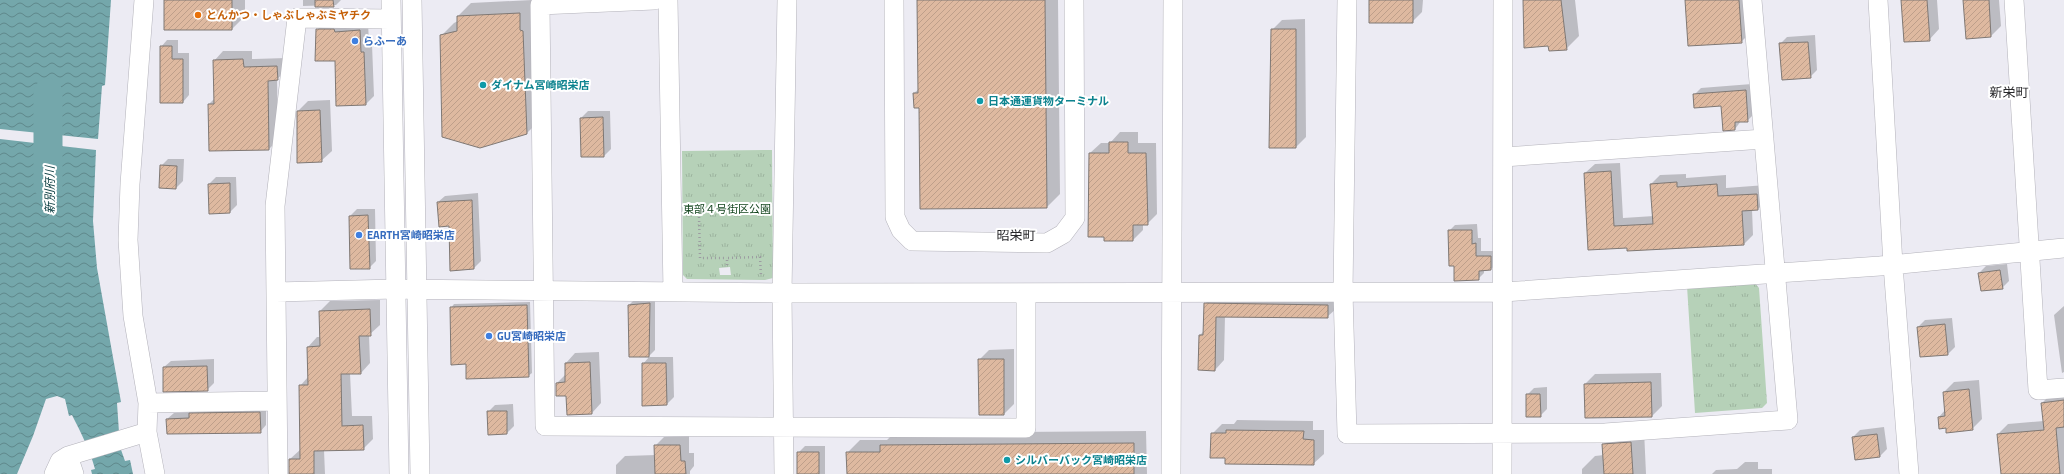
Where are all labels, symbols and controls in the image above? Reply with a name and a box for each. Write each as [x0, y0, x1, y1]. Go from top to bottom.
place label: とんかつ・しゃぶしゃぶミヤチク [206, 7, 371, 23]
marker: とんかつ・しゃぶしゃぶミヤチク [193, 10, 203, 20]
place label: らふーあ [363, 33, 407, 49]
marker: らふーあ [350, 36, 360, 46]
place label: ダイナム宮崎昭栄店 [491, 77, 589, 93]
marker: ダイナム宮崎昭栄店 [478, 80, 488, 90]
district label: 新栄町 [1989, 82, 2029, 102]
place label: 日本通運貨物ターミナル [988, 93, 1109, 109]
marker: 日本通運貨物ターミナル [975, 96, 985, 106]
water label: 新別府川 [40, 164, 59, 214]
park label: 東部４号街区公園 [683, 201, 771, 217]
district label: 昭栄町 [996, 225, 1036, 245]
place label: EARTH宮崎昭栄店 [367, 227, 455, 243]
marker: EARTH宮崎昭栄店 [354, 230, 364, 240]
place label: GU宮崎昭栄店 [497, 328, 566, 344]
marker: GU宮崎昭栄店 [484, 331, 494, 341]
place label: シルバーバック宮崎昭栄店 [1015, 452, 1147, 468]
marker: シルバーバック宮崎昭栄店 [1002, 455, 1012, 465]

